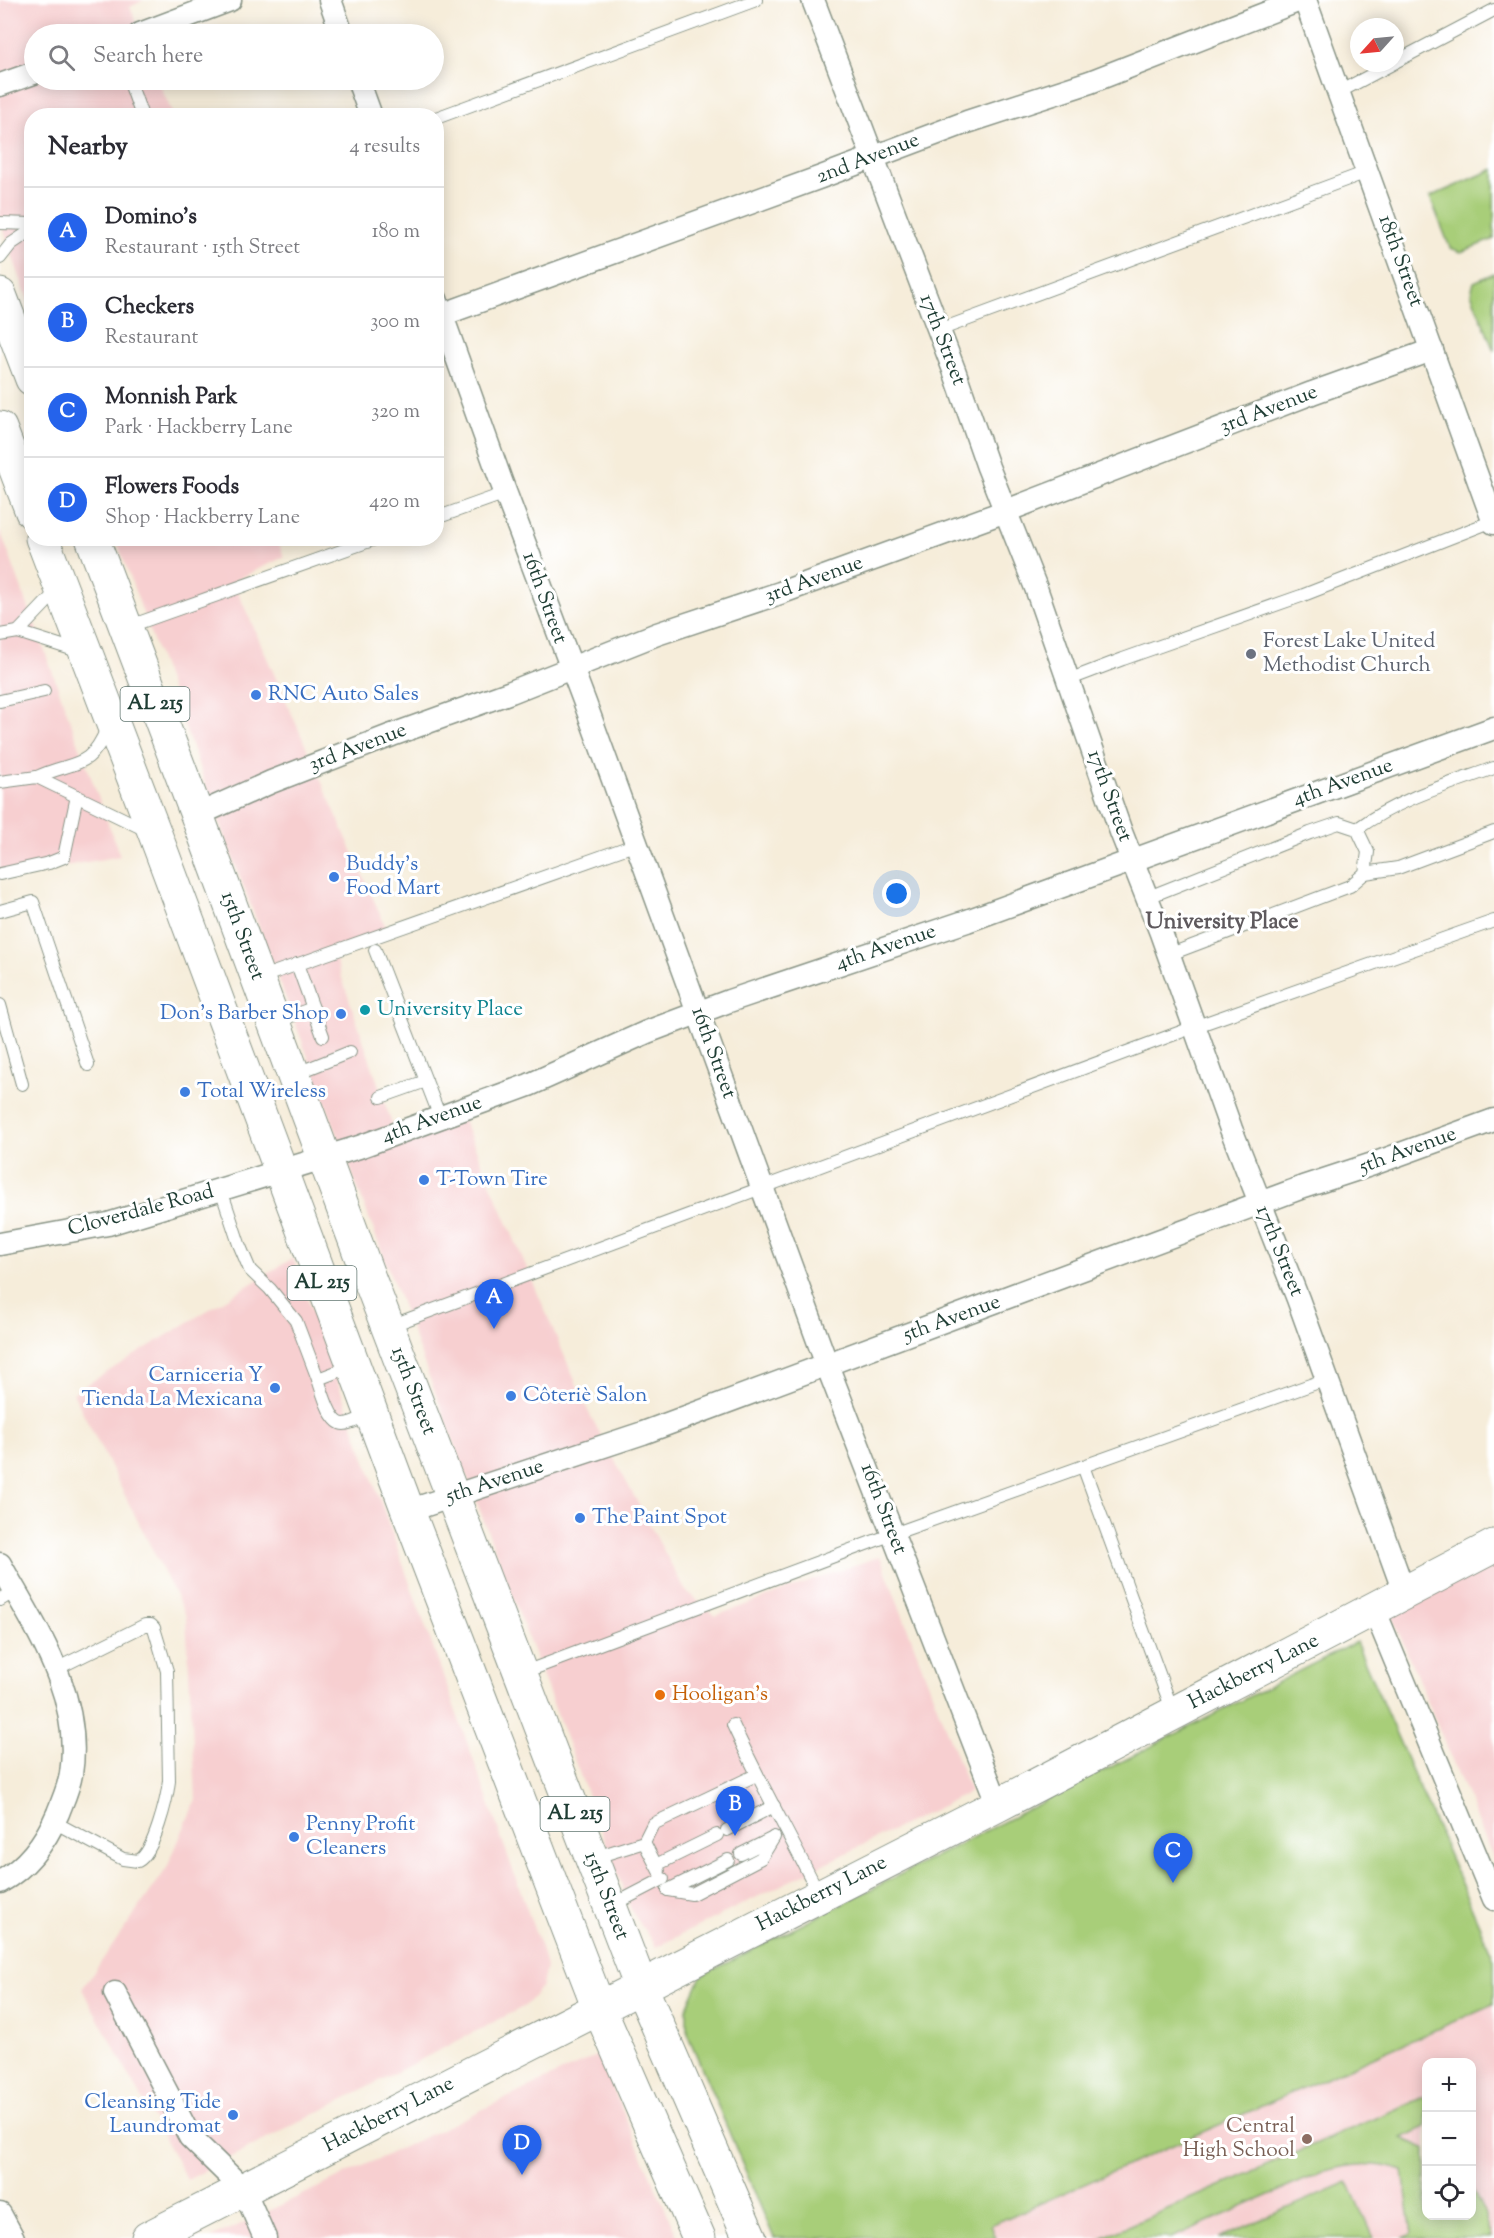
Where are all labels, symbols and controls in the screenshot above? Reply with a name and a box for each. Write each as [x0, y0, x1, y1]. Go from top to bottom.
north arrow [1350, 18, 1404, 72]
search box [24, 24, 444, 90]
icon: search [45, 41, 78, 74]
text: Search here [93, 41, 203, 73]
street label: 2nd Avenue [812, 126, 924, 192]
text: Nearby [48, 129, 128, 166]
text: 4 results [349, 133, 420, 162]
text: Domino's [105, 202, 197, 234]
street label: 18th Street [1370, 211, 1430, 311]
text: A [59, 218, 76, 247]
text: 180 m [372, 218, 420, 247]
text: Restaurant · 15th Street [105, 234, 300, 263]
street label: 17th Street [911, 290, 973, 390]
text: Checkers [105, 292, 194, 324]
text: B [61, 308, 74, 337]
text: 300 m [370, 308, 420, 337]
text: Restaurant [105, 324, 198, 353]
street label: 3rd Avenue [1216, 378, 1322, 442]
text: Monnish Park [105, 382, 238, 414]
text: C [59, 398, 76, 427]
text: 320 m [371, 398, 420, 427]
text: Park · Hackberry Lane [105, 414, 293, 443]
text: Flowers Foods [105, 472, 239, 504]
text: D [60, 488, 75, 517]
text: 420 m [369, 488, 420, 517]
text: Shop · Hackberry Lane [105, 504, 300, 533]
street label: 16th Street [514, 548, 574, 648]
street label: 3rd Avenue [761, 548, 867, 612]
place label: Forest Lake United Methodist Church [1263, 627, 1435, 681]
marker: Forest Lake United Methodist Church [1244, 647, 1258, 661]
place label: RNC Auto Sales [268, 680, 419, 710]
road number: AL 215 [120, 687, 190, 721]
marker: RNC Auto Sales [249, 688, 263, 702]
street label: 3rd Avenue [305, 716, 411, 780]
street label: 17th Street [1079, 746, 1139, 846]
street label: 4th Avenue [1289, 751, 1397, 815]
place label: Buddy's Food Mart [346, 850, 440, 904]
marker: Buddy's Food Mart [327, 870, 341, 884]
your location [882, 879, 911, 908]
street label: 15th Street [212, 887, 272, 985]
district label: University Place [1146, 907, 1298, 939]
street label: 4th Avenue [832, 917, 940, 979]
place label: University Place [377, 995, 523, 1025]
place label: Don's Barber Shop [160, 999, 329, 1029]
marker: University Place [358, 1003, 372, 1017]
street label: 16th Street [683, 1003, 743, 1103]
marker: Don's Barber Shop [334, 1007, 348, 1021]
place label: Total Wireless [197, 1077, 326, 1107]
marker: Total Wireless [178, 1085, 192, 1099]
street label: 4th Avenue [378, 1088, 486, 1152]
street label: 5th Avenue [1354, 1120, 1461, 1183]
place label: T-Town Tire [436, 1165, 548, 1195]
marker: T-Town Tire [417, 1173, 431, 1187]
street label: Cloverdale Road [65, 1177, 218, 1245]
street label: 17th Street [1247, 1201, 1311, 1301]
road number: AL 215 [288, 1266, 356, 1300]
pin: A [474, 1280, 514, 1329]
street label: 5th Avenue [898, 1288, 1005, 1351]
street label: 15th Street [382, 1342, 444, 1440]
place label: Carniceria Y Tienda La Mexicana [81, 1361, 263, 1415]
marker: Carniceria Y Tienda La Mexicana [268, 1381, 282, 1395]
place label: Côteriè Salon [523, 1381, 647, 1411]
marker: Côteriè Salon [504, 1389, 518, 1403]
street label: 5th Avenue [441, 1452, 548, 1512]
street label: 16th Street [852, 1459, 914, 1559]
place label: The Paint Spot [592, 1503, 727, 1533]
marker: The Paint Spot [573, 1511, 587, 1525]
street label: Hackberry Lane [1184, 1626, 1324, 1718]
place label: Hooligan's [672, 1680, 768, 1710]
marker: Hooligan's [653, 1688, 667, 1702]
pin: B [716, 1786, 754, 1836]
road number: AL 215 [540, 1797, 610, 1831]
place label: Penny Profit Cleaners [306, 1810, 415, 1864]
marker: Penny Profit Cleaners [287, 1830, 301, 1844]
pin: C [1154, 1834, 1192, 1883]
street label: 15th Street [575, 1847, 637, 1945]
street label: Hackberry Lane [752, 1848, 892, 1940]
map controls [1422, 2058, 1476, 2220]
button: + [1422, 2058, 1476, 2112]
street label: Hackberry Lane [319, 2069, 459, 2161]
place label: Cleansing Tide Laundromat [84, 2088, 221, 2142]
marker: Cleansing Tide Laundromat [226, 2108, 240, 2122]
place label: Central High School [1183, 2112, 1295, 2166]
button: − [1422, 2112, 1476, 2166]
pin: D [502, 2126, 542, 2175]
marker: Central High School [1300, 2132, 1314, 2146]
button: locate [1422, 2166, 1476, 2220]

